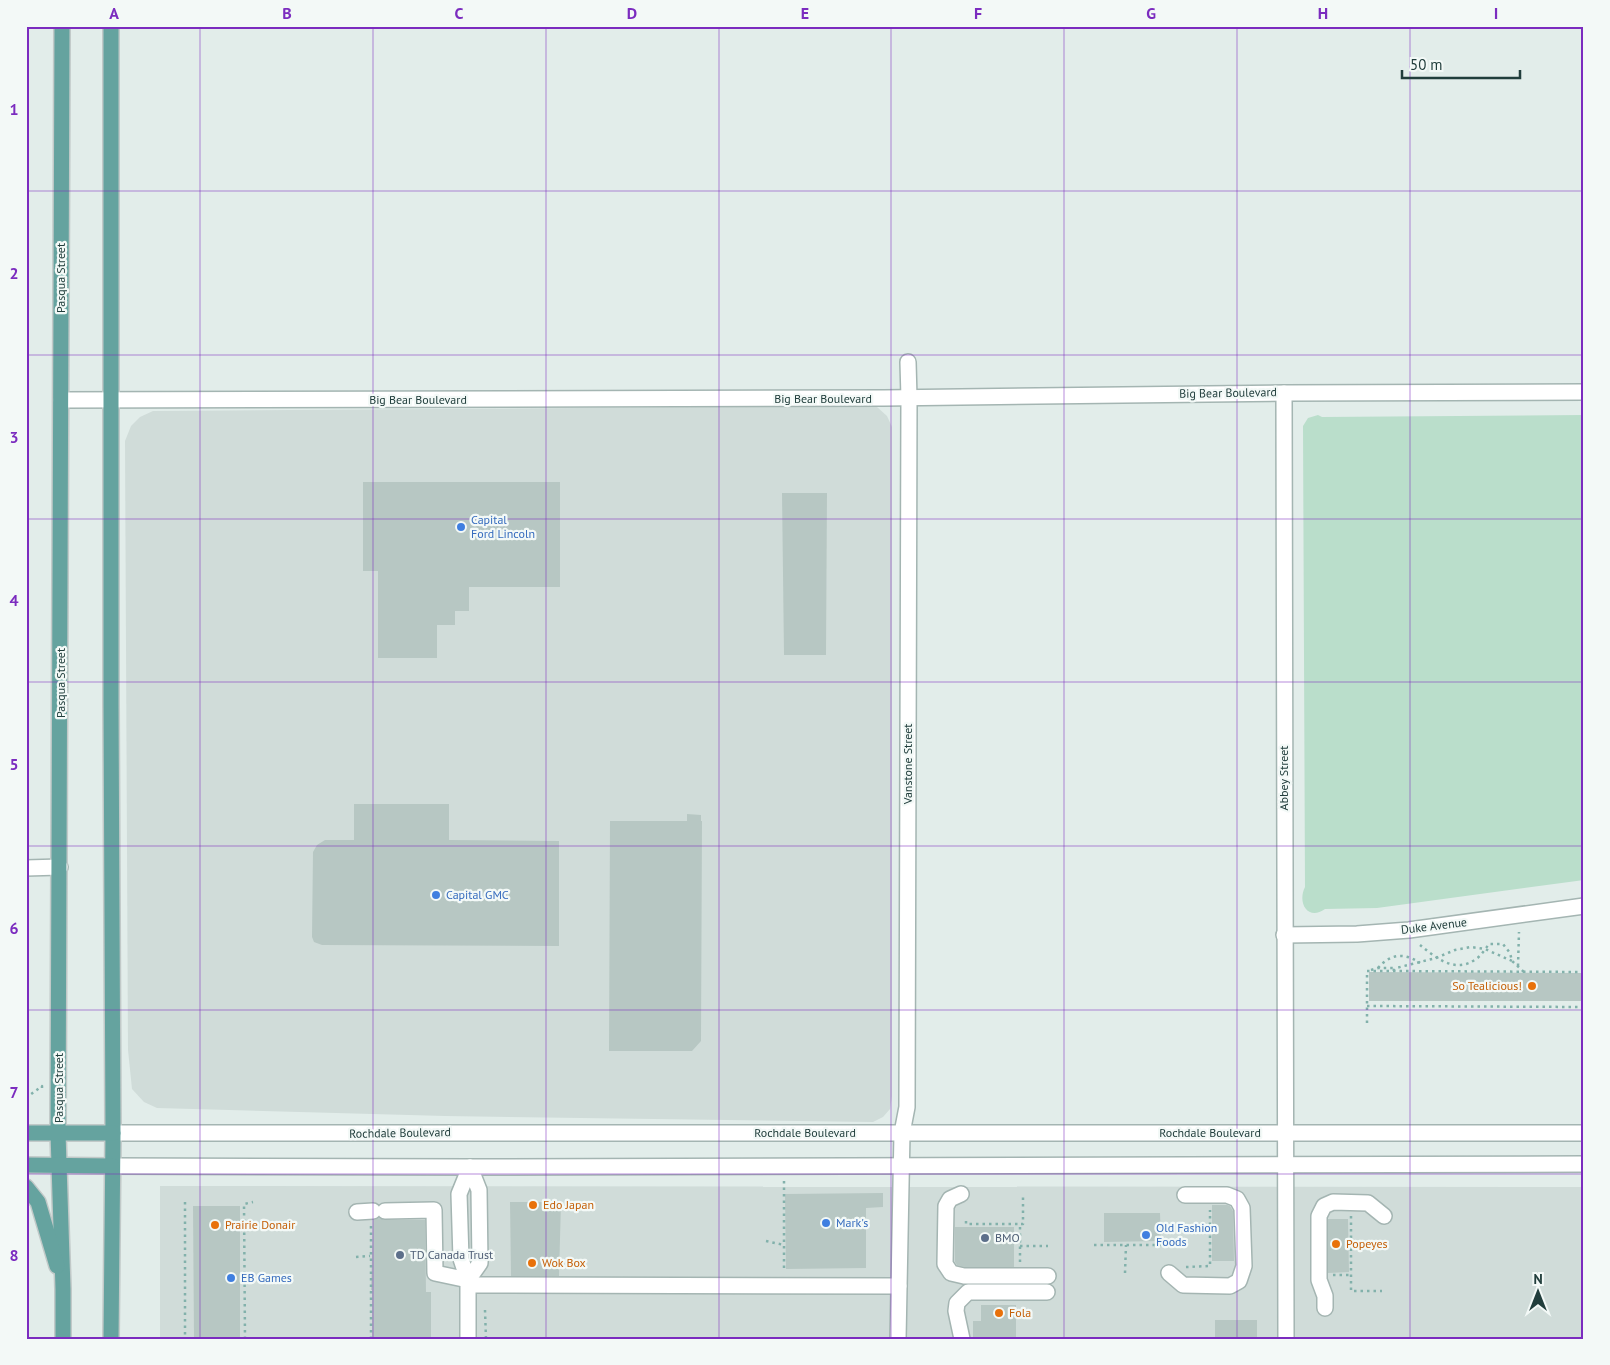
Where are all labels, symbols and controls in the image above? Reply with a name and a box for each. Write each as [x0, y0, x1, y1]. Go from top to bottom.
text: A [109, 3, 119, 23]
text: B [282, 3, 292, 23]
text: C [455, 3, 464, 23]
text: D [627, 3, 637, 23]
text: E [801, 3, 809, 23]
text: F [974, 3, 982, 23]
text: G [1146, 3, 1156, 23]
text: H [1318, 3, 1328, 23]
text: I [1494, 3, 1498, 23]
scale bar [1402, 48, 1520, 80]
text: 50 m [1410, 55, 1443, 74]
text: 1 [9, 99, 19, 119]
street label: Pasqua Street [53, 243, 68, 313]
text: 2 [9, 263, 19, 283]
street label: Big Bear Boulevard [1179, 384, 1277, 401]
street label: Big Bear Boulevard [774, 391, 872, 406]
street label: Big Bear Boulevard [369, 392, 467, 407]
text: 3 [9, 427, 19, 447]
place label: Capital Ford Lincoln [471, 512, 535, 541]
marker: Capital Ford Lincoln [455, 521, 467, 533]
text: 4 [9, 590, 19, 610]
street label: Pasqua Street [53, 648, 68, 718]
street label: Vanstone Street [900, 724, 915, 805]
street label: Abbey Street [1276, 746, 1291, 810]
text: 5 [9, 754, 19, 774]
place label: Capital GMC [446, 887, 509, 902]
marker: Capital GMC [430, 889, 442, 901]
street label: Duke Avenue [1400, 914, 1468, 937]
text: 6 [9, 918, 19, 938]
place label: So Tealicious! [1452, 978, 1522, 993]
marker: So Tealicious! [1526, 980, 1538, 992]
street label: Pasqua Street [51, 1053, 66, 1123]
text: 7 [9, 1082, 19, 1102]
street label: Rochdale Boulevard [349, 1124, 451, 1141]
street label: Rochdale Boulevard [754, 1125, 856, 1140]
street label: Rochdale Boulevard [1159, 1125, 1261, 1140]
place label: Edo Japan [543, 1197, 594, 1212]
marker: Edo Japan [527, 1199, 539, 1211]
place label: Mark's [836, 1215, 868, 1230]
place label: Prairie Donair [225, 1217, 295, 1232]
marker: Mark's [820, 1217, 832, 1229]
marker: Prairie Donair [209, 1219, 221, 1231]
place label: Old Fashion Foods [1156, 1220, 1217, 1249]
marker: Old Fashion Foods [1140, 1229, 1152, 1241]
place label: BMO [995, 1230, 1020, 1245]
marker: BMO [979, 1232, 991, 1244]
place label: Popeyes [1346, 1236, 1388, 1251]
marker: Popeyes [1330, 1238, 1342, 1250]
text: 8 [9, 1245, 19, 1265]
place label: TD Canada Trust [410, 1247, 493, 1262]
marker: TD Canada Trust [394, 1249, 406, 1261]
place label: Wok Box [542, 1255, 586, 1270]
marker: Wok Box [526, 1257, 538, 1269]
north arrow [1512, 1268, 1562, 1318]
place label: EB Games [241, 1270, 292, 1285]
text: N [1533, 1270, 1543, 1288]
marker: EB Games [225, 1272, 237, 1284]
place label: Fola [1009, 1305, 1031, 1320]
marker: Fola [993, 1307, 1005, 1319]

